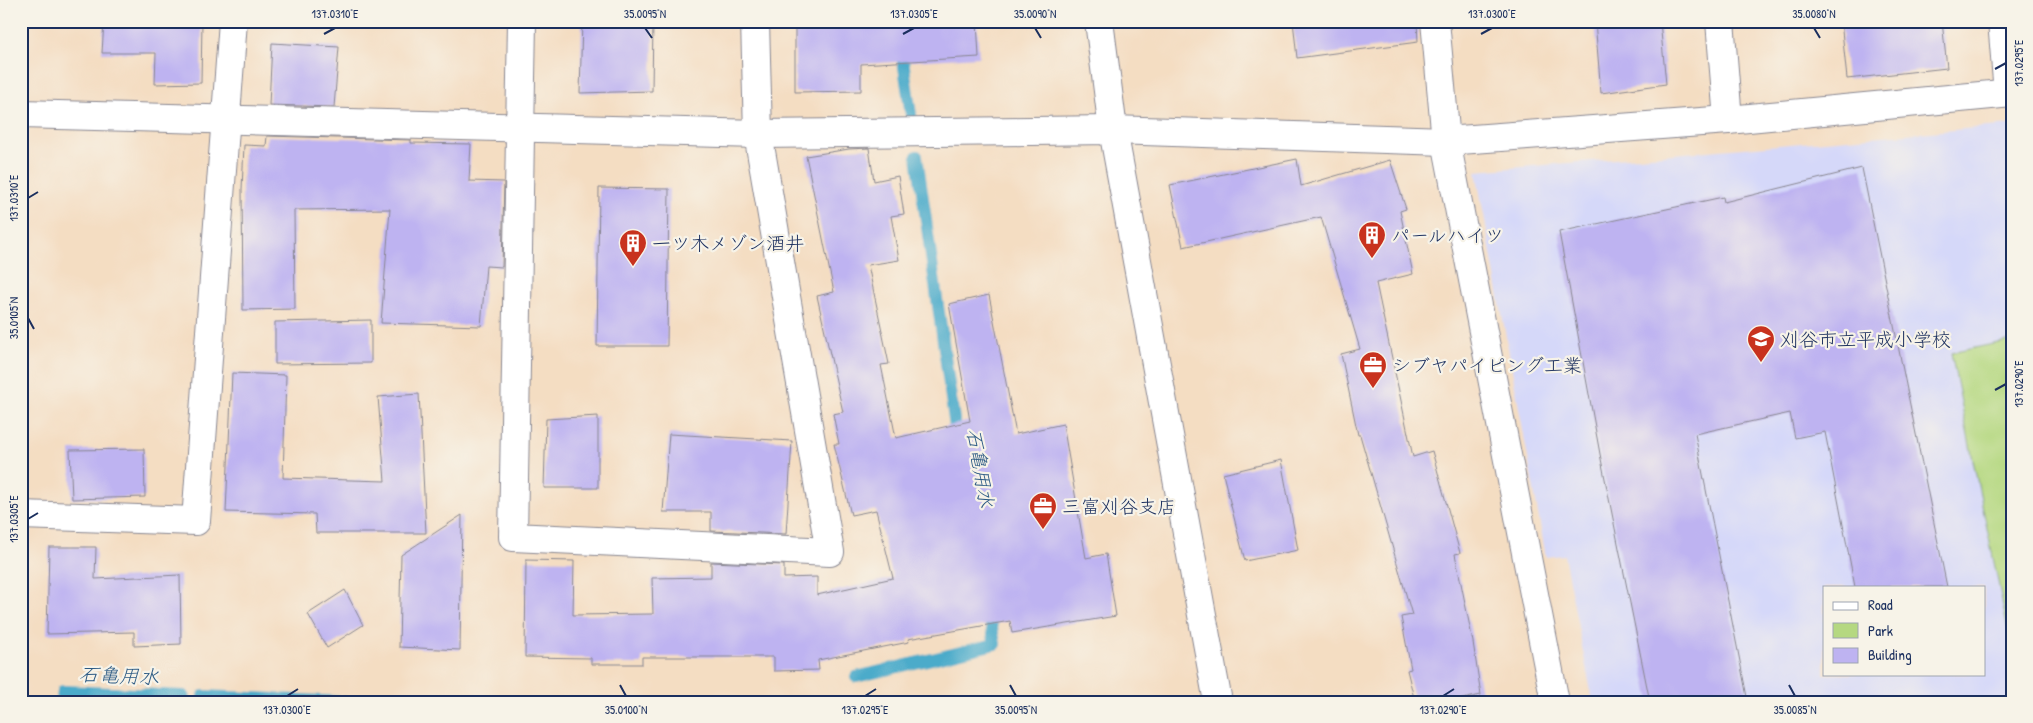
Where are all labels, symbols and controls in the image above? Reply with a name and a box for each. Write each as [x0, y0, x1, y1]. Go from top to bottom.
text: 137.0310°E [312, 5, 359, 22]
text: 35.0095°N [624, 5, 666, 22]
text: 137.0305°E [890, 5, 938, 22]
text: 35.0090°N [1014, 5, 1056, 22]
text: 137.0300°E [1468, 5, 1517, 22]
text: 35.0080°N [1792, 5, 1836, 22]
text: 137.0295°E [2010, 39, 2027, 86]
text: 137.0310°E [5, 174, 22, 221]
building icon: パールハイツ [1357, 220, 1387, 259]
place label: パールハイツ [1391, 222, 1504, 248]
building icon: 一ツ木メゾン酒井 [618, 228, 648, 267]
place label: 一ツ木メゾン酒井 [652, 230, 804, 256]
text: 35.0105°N [5, 297, 22, 339]
school or university icon: 刈谷市立平成小学校 [1746, 324, 1776, 363]
place label: 刈谷市立平成小学校 [1780, 326, 1951, 352]
office icon: シブヤパイピング工業 [1358, 350, 1388, 389]
place label: シブヤパイピング工業 [1392, 352, 1582, 378]
text: 137.0290°E [2010, 360, 2027, 408]
water label: 石亀用水 [961, 426, 1001, 510]
office icon: 三富刈谷支店 [1028, 491, 1058, 530]
place label: 三富刈谷支店 [1062, 493, 1176, 519]
text: 137.0305°E [5, 495, 22, 543]
legend [1823, 586, 1986, 676]
text: Road [1868, 594, 1893, 615]
text: Park [1868, 620, 1893, 641]
text: Building [1868, 644, 1912, 665]
water label: 石亀用水 [79, 660, 159, 690]
text: 137.0300°E [263, 701, 312, 718]
text: 35.0100°N [605, 701, 647, 718]
text: 137.0295°E [842, 701, 889, 718]
text: 35.0095°N [995, 701, 1037, 718]
text: 137.0290°E [1419, 701, 1467, 718]
text: 35.0085°N [1773, 701, 1817, 718]

